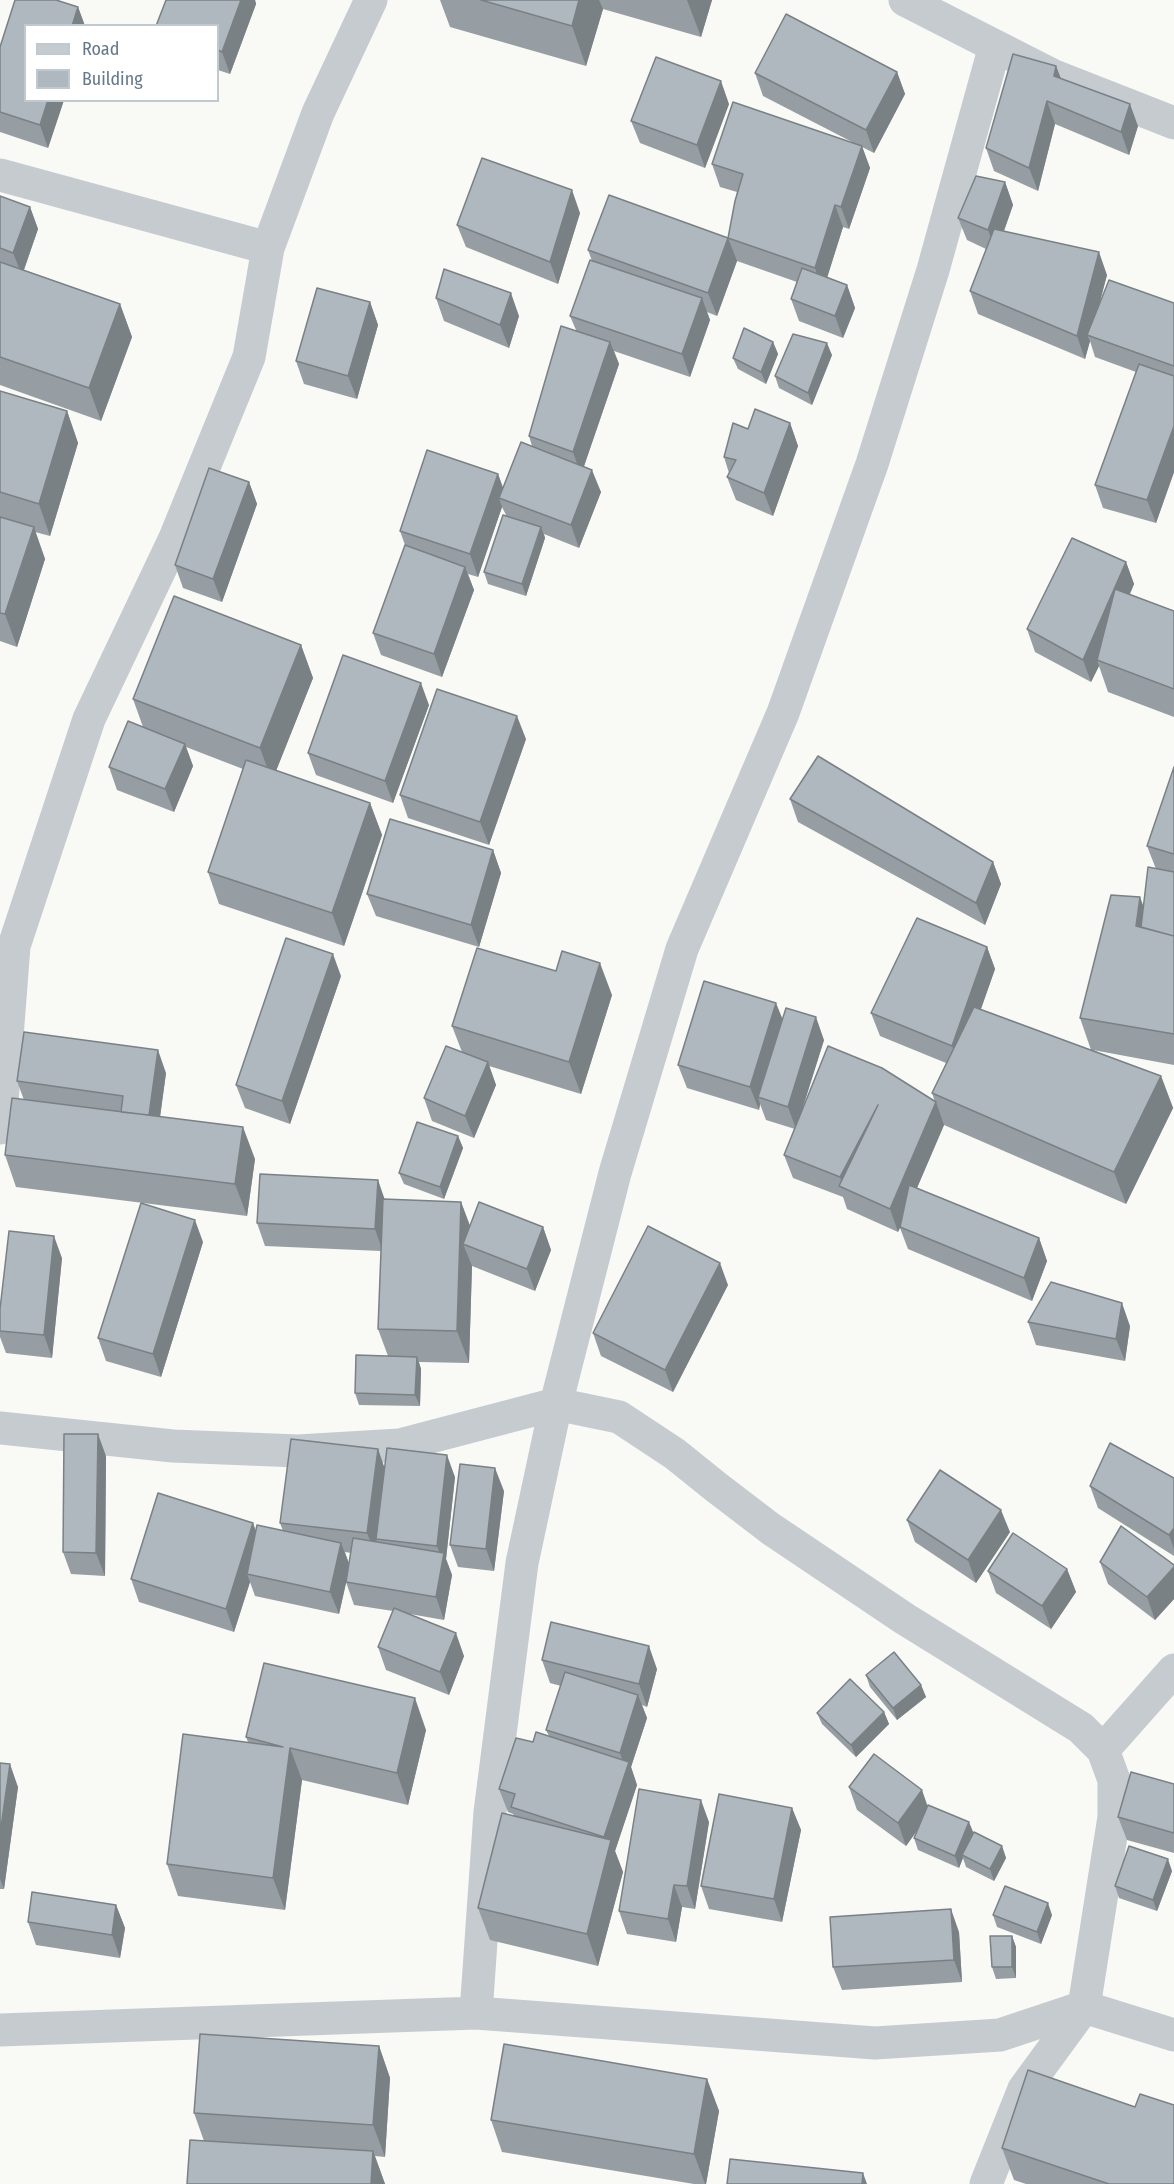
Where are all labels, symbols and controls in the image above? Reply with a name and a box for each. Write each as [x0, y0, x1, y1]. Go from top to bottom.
legend [24, 24, 219, 102]
text: Road [82, 38, 119, 60]
text: Building [82, 68, 143, 90]

